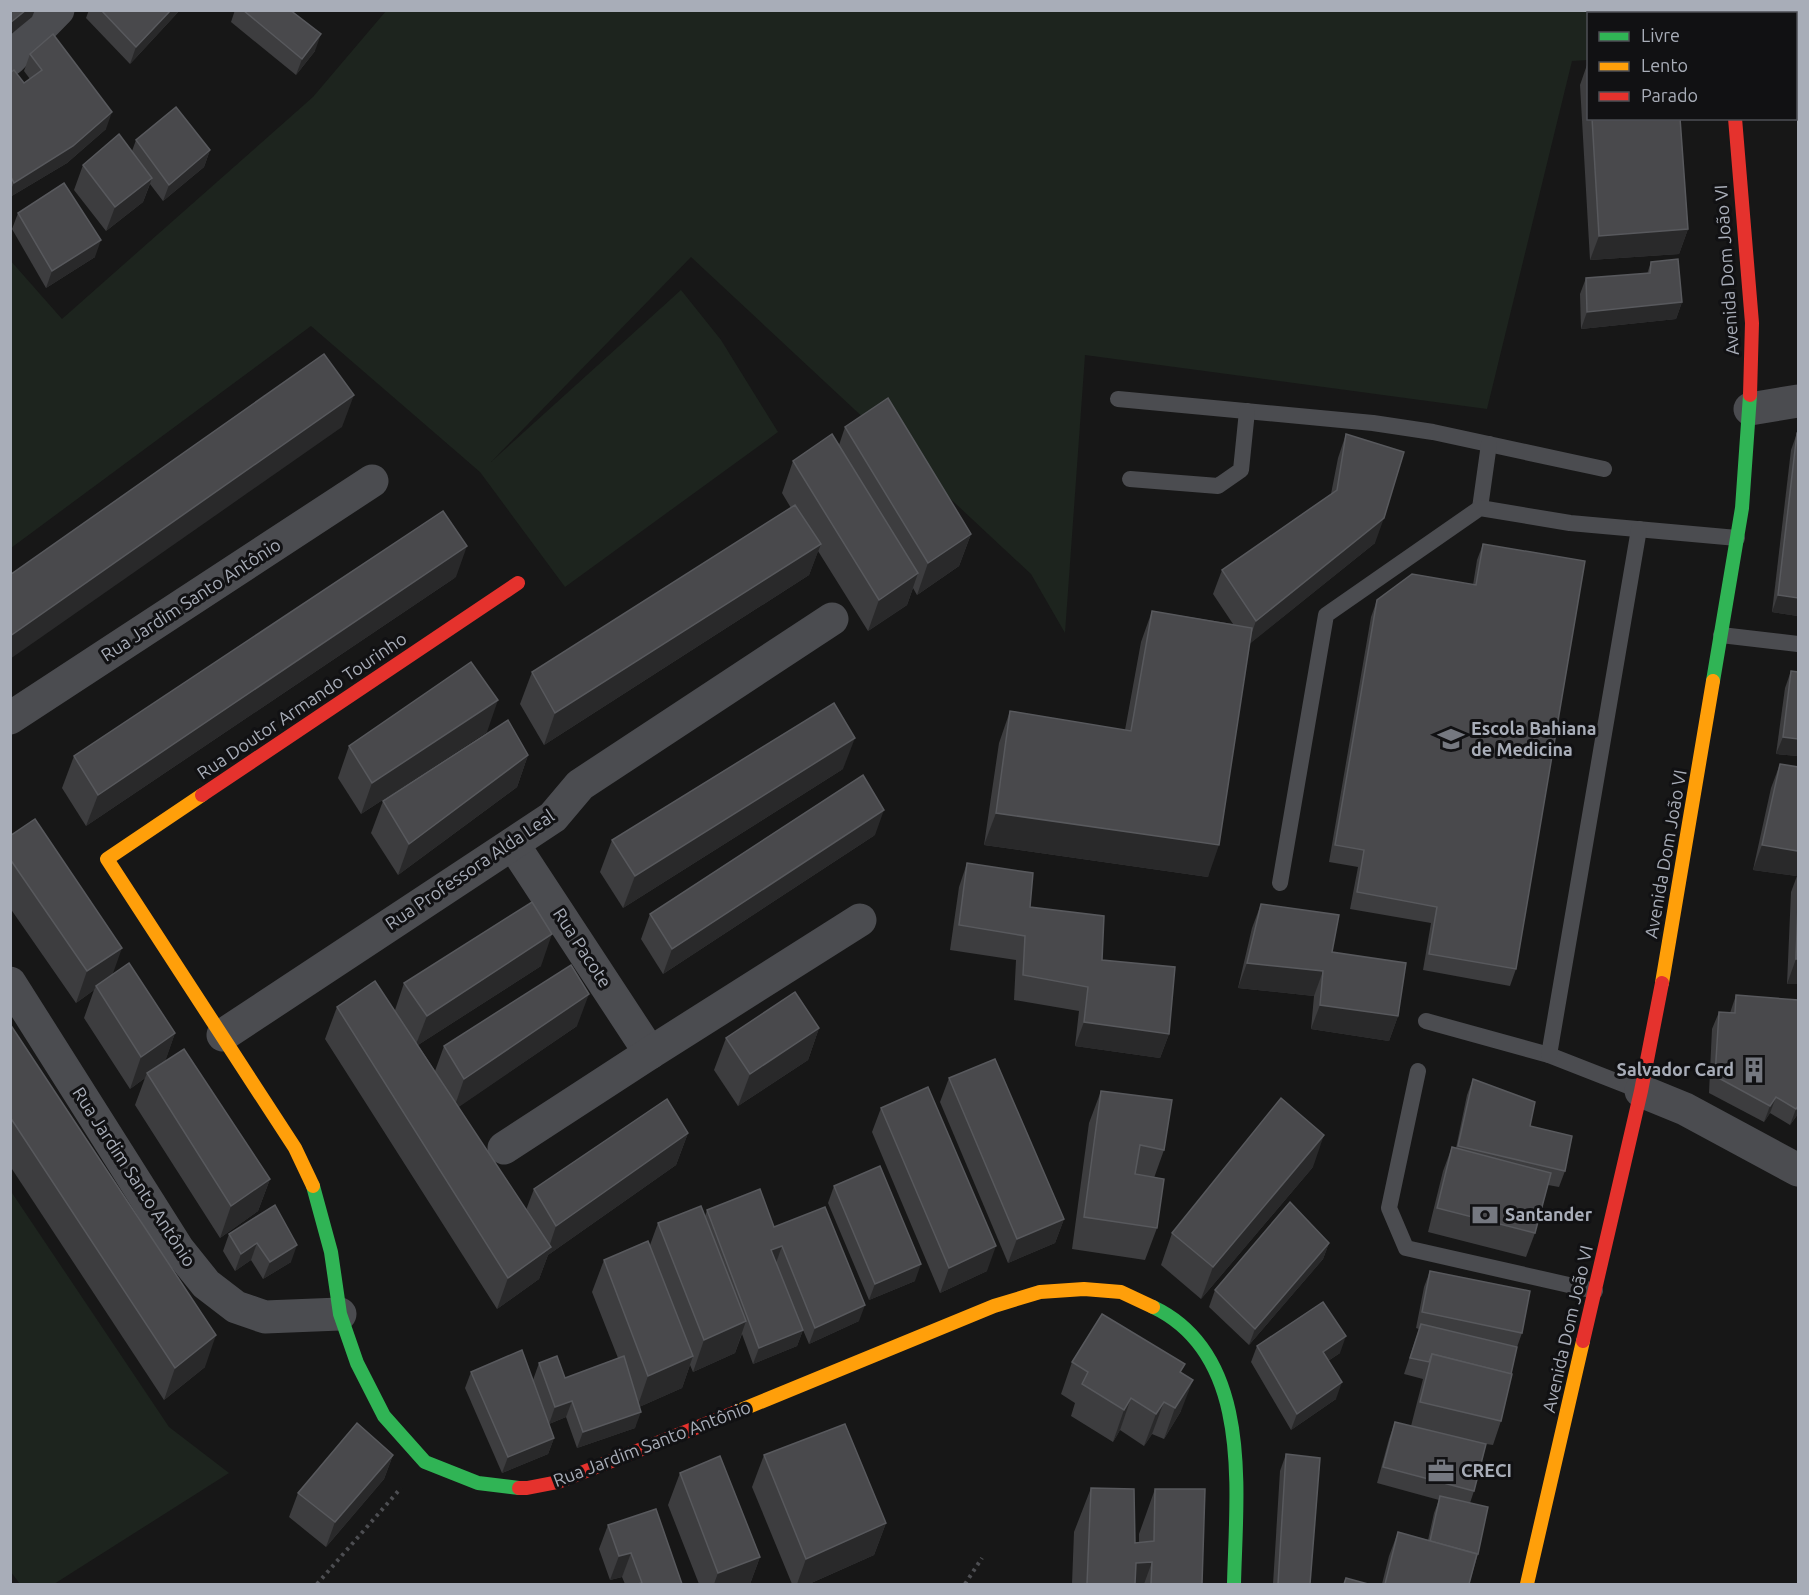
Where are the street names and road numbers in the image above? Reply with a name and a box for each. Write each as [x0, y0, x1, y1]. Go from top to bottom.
street label: Avenida Dom João VI [1710, 184, 1742, 356]
street label: Rua Jardim Santo Antônio [97, 534, 284, 665]
street label: Rua Doutor Armando Tourinho [193, 628, 410, 783]
street label: Avenida Dom João VI [1640, 768, 1690, 940]
street label: Rua Professora Alda Leal [381, 805, 558, 933]
street label: Rua Pacote [550, 904, 616, 991]
street label: Rua Jardim Santo Antônio [69, 1083, 200, 1270]
street label: Avenida Dom João VI [1538, 1243, 1596, 1414]
street label: Rua Jardim Santo Antônio [550, 1396, 753, 1490]

